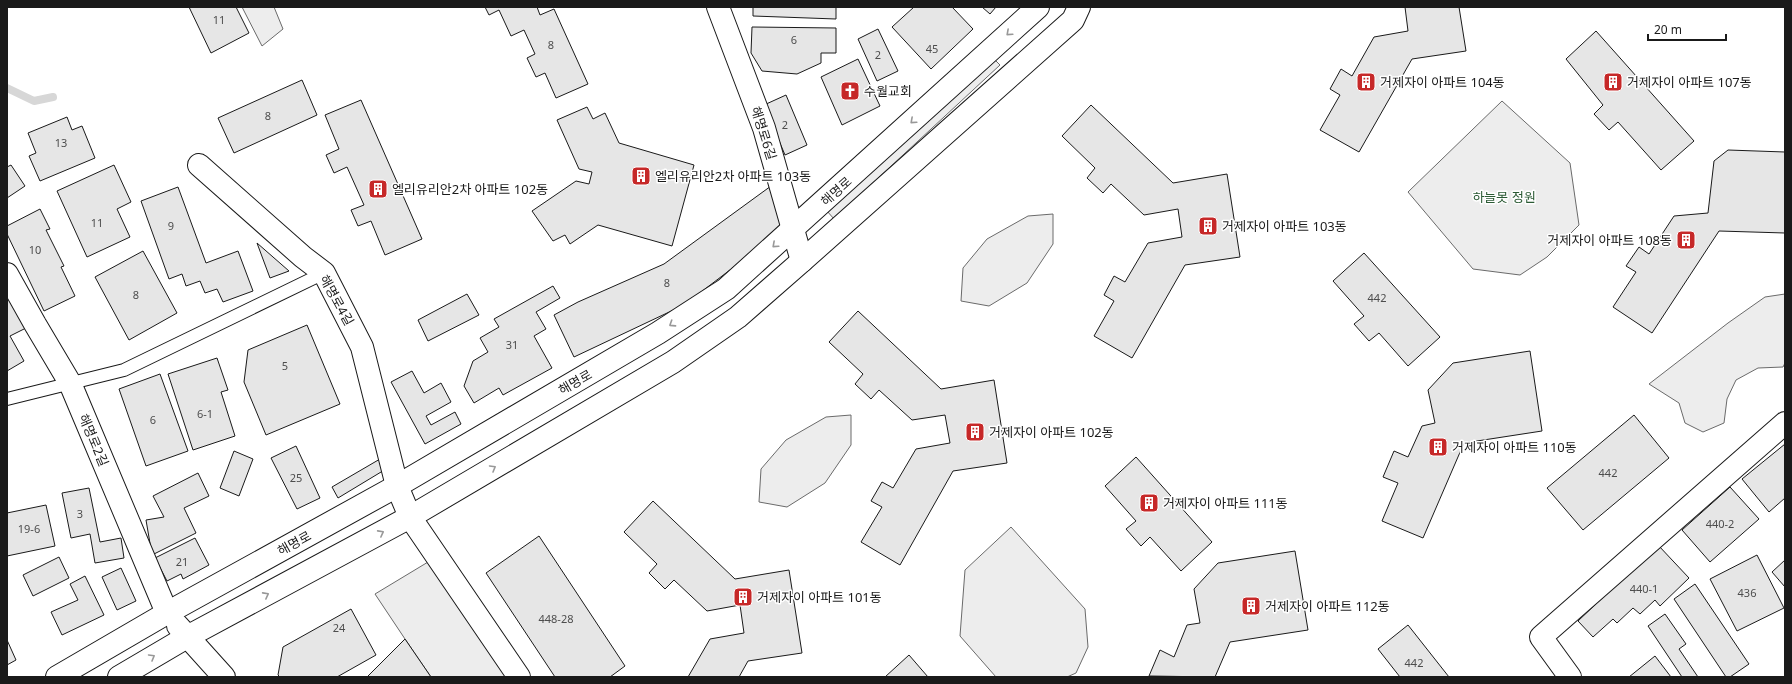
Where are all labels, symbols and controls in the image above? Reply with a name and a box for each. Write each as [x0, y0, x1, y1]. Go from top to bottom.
house number: 11 [213, 12, 225, 27]
scale bar [1648, 16, 1726, 42]
text: 20 m [1654, 21, 1682, 38]
one-way arrow [1006, 29, 1014, 36]
house number: 6 [791, 32, 797, 47]
house number: 8 [548, 37, 554, 52]
house number: 45 [926, 41, 938, 56]
house number: 2 [875, 47, 881, 62]
building icon: 거제자이 아파트 104동 [1355, 71, 1377, 93]
building icon: 거제자이 아파트 107동 [1602, 71, 1624, 93]
place label: 거제자이 아파트 104동 [1380, 73, 1505, 91]
place label: 거제자이 아파트 107동 [1627, 73, 1752, 91]
church icon: 수월교회 [839, 80, 861, 102]
place label: 수월교회 [864, 82, 912, 100]
street label: 해명로6길 [747, 104, 781, 162]
house number: 8 [265, 108, 271, 123]
one-way arrow [910, 116, 917, 123]
house number: 2 [782, 117, 788, 132]
house number: 13 [55, 135, 67, 150]
building icon: 엘리유리안2차 아파트 103동 [630, 165, 652, 187]
place label: 엘리유리안2차 아파트 103동 [655, 167, 811, 185]
street label: 해명로 [817, 172, 855, 210]
building icon: 엘리유리안2차 아파트 102동 [367, 178, 389, 200]
place label: 엘리유리안2차 아파트 102동 [392, 180, 548, 198]
park label: 하늘못 정원 [1472, 188, 1536, 206]
house number: 11 [91, 215, 103, 230]
building icon: 거제자이 아파트 103동 [1197, 215, 1219, 237]
place label: 거제자이 아파트 103동 [1222, 217, 1347, 235]
house number: 9 [168, 218, 174, 233]
building icon: 거제자이 아파트 108동 [1675, 229, 1697, 251]
place label: 거제자이 아파트 108동 [1547, 231, 1672, 249]
one-way arrow [772, 241, 779, 248]
house number: 10 [29, 242, 41, 257]
street label: 해명로4길 [316, 271, 358, 329]
house number: 8 [664, 275, 670, 290]
house number: 8 [133, 287, 139, 302]
house number: 442 [1368, 290, 1386, 305]
one-way arrow [669, 320, 676, 327]
house number: 31 [506, 337, 518, 352]
house number: 5 [282, 358, 288, 373]
street label: 해명로 [555, 365, 595, 399]
house number: 6-1 [197, 406, 213, 421]
street label: 해명로2길 [75, 411, 113, 469]
house number: 6 [150, 412, 156, 427]
building icon: 거제자이 아파트 102동 [964, 421, 986, 443]
place label: 거제자이 아파트 102동 [989, 423, 1114, 441]
building icon: 거제자이 아파트 110동 [1427, 436, 1449, 458]
place label: 거제자이 아파트 110동 [1452, 438, 1577, 456]
house number: 442 [1599, 465, 1617, 480]
one-way arrow [489, 466, 496, 473]
house number: 25 [290, 470, 302, 485]
building icon: 거제자이 아파트 111동 [1138, 492, 1160, 514]
place label: 거제자이 아파트 111동 [1163, 494, 1288, 512]
house number: 3 [77, 506, 83, 521]
house number: 440-2 [1706, 516, 1734, 531]
house number: 19-6 [18, 521, 40, 536]
street label: 해명로 [274, 526, 314, 560]
one-way arrow [376, 530, 384, 538]
house number: 21 [176, 554, 188, 569]
house number: 440-1 [1630, 581, 1658, 596]
house number: 436 [1738, 585, 1756, 600]
building icon: 거제자이 아파트 101동 [732, 586, 754, 608]
place label: 거제자이 아파트 101동 [757, 588, 882, 606]
one-way arrow [262, 592, 269, 599]
building icon: 거제자이 아파트 112동 [1240, 595, 1262, 617]
place label: 거제자이 아파트 112동 [1265, 597, 1390, 615]
house number: 448-28 [538, 611, 574, 626]
house number: 24 [333, 620, 346, 635]
one-way arrow [148, 655, 155, 662]
house number: 442 [1405, 655, 1423, 670]

